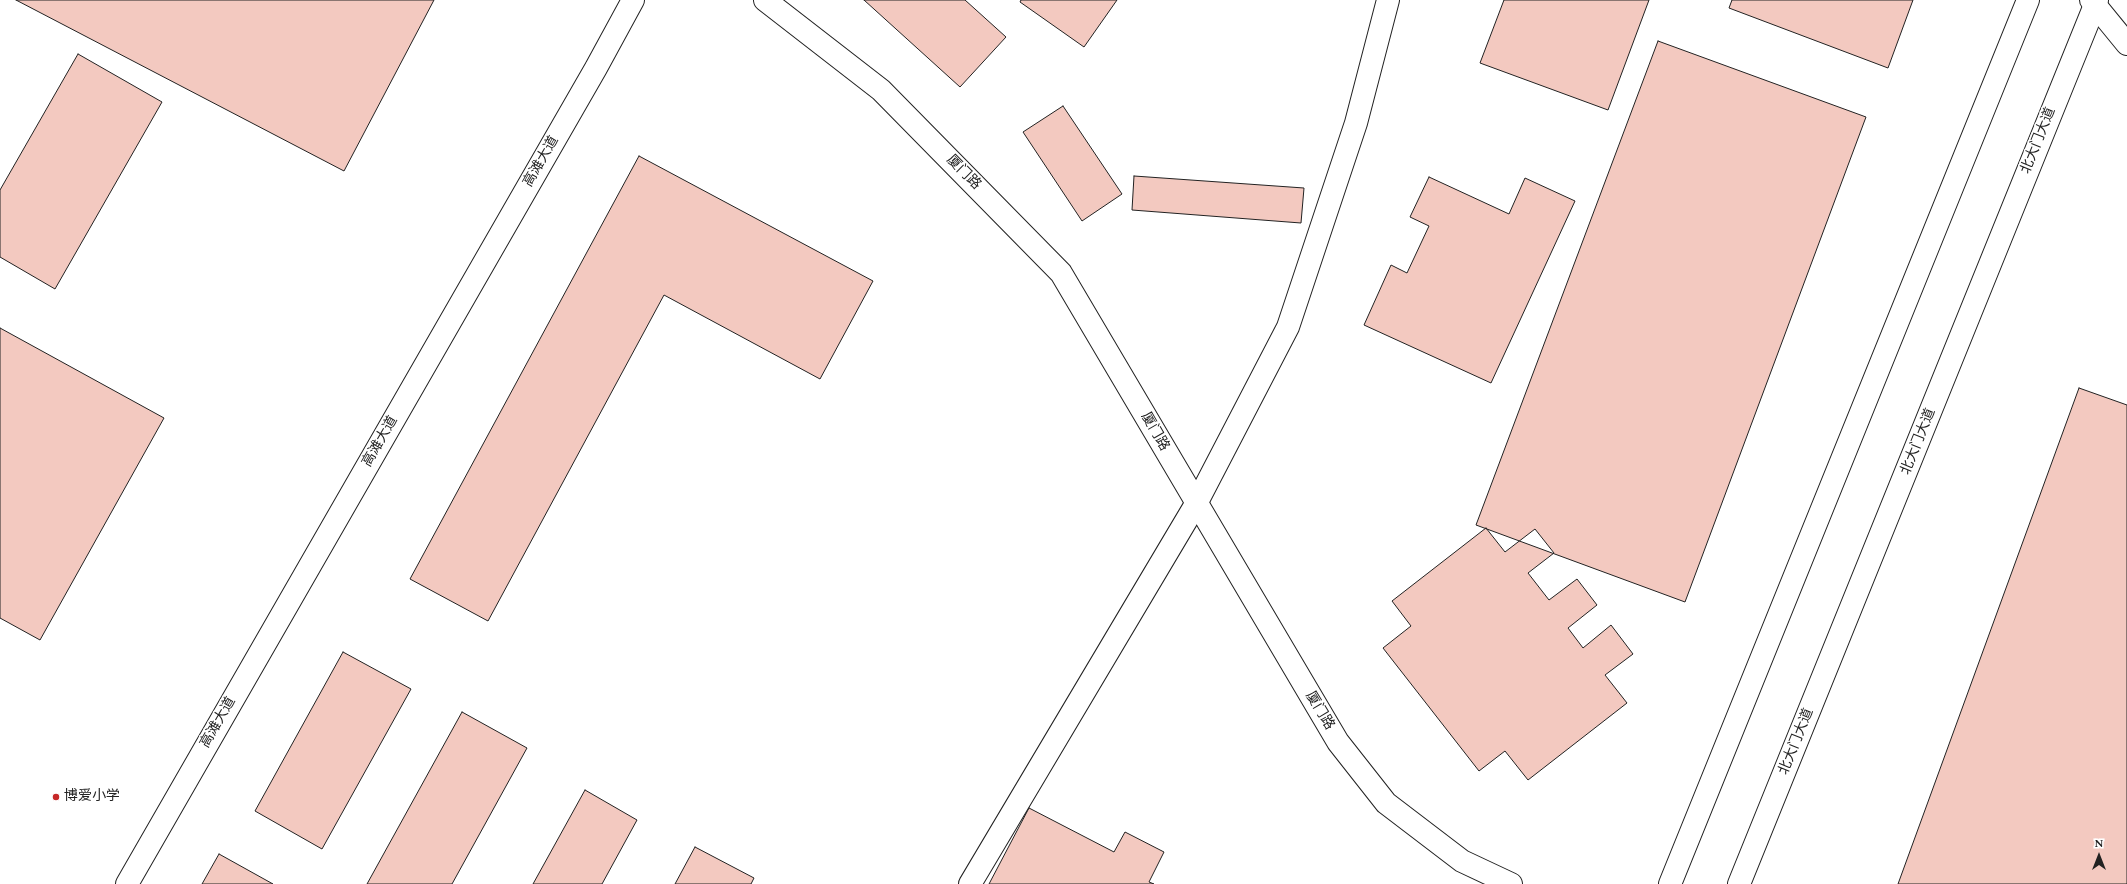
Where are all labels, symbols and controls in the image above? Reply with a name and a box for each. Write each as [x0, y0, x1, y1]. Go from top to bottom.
street label: 北大门大道 [2018, 105, 2060, 177]
street label: 高滩大道 [521, 134, 563, 190]
street label: 厦门路 [942, 152, 984, 194]
street label: 北大门大道 [1898, 406, 1940, 478]
street label: 厦门路 [1136, 410, 1172, 454]
street label: 高滩大道 [360, 414, 402, 470]
street label: 厦门路 [1301, 689, 1337, 733]
street label: 高滩大道 [198, 695, 240, 751]
street label: 北大门大道 [1776, 706, 1818, 778]
place label: 博爱小学 [64, 789, 120, 805]
marker: 博爱小学 [51, 792, 61, 802]
text: N [2095, 835, 2103, 852]
north arrow [2079, 836, 2119, 876]

